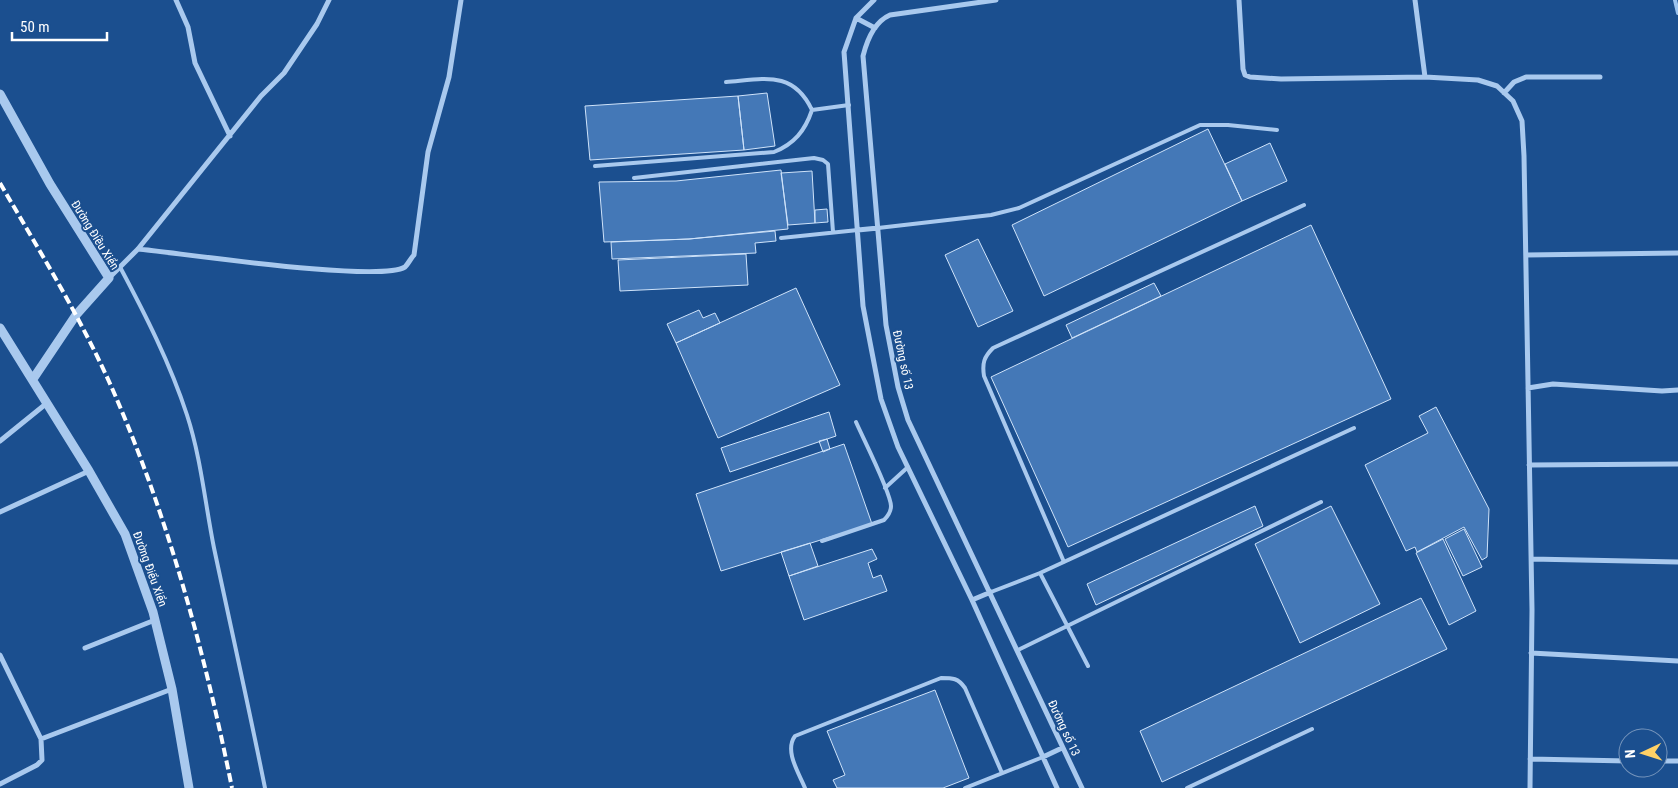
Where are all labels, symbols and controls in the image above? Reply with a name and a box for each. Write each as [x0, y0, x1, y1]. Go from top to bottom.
scale bar [12, 10, 108, 42]
text: 50 m [20, 18, 50, 36]
street label: Đường Điều Xiển [68, 198, 122, 272]
street label: Đường số 13 [890, 329, 916, 391]
street label: Đường Điểu Xiển [130, 530, 170, 609]
street label: Đường số 13 [1045, 698, 1083, 758]
north arrow [1618, 728, 1668, 778]
text: N [1622, 749, 1638, 759]

